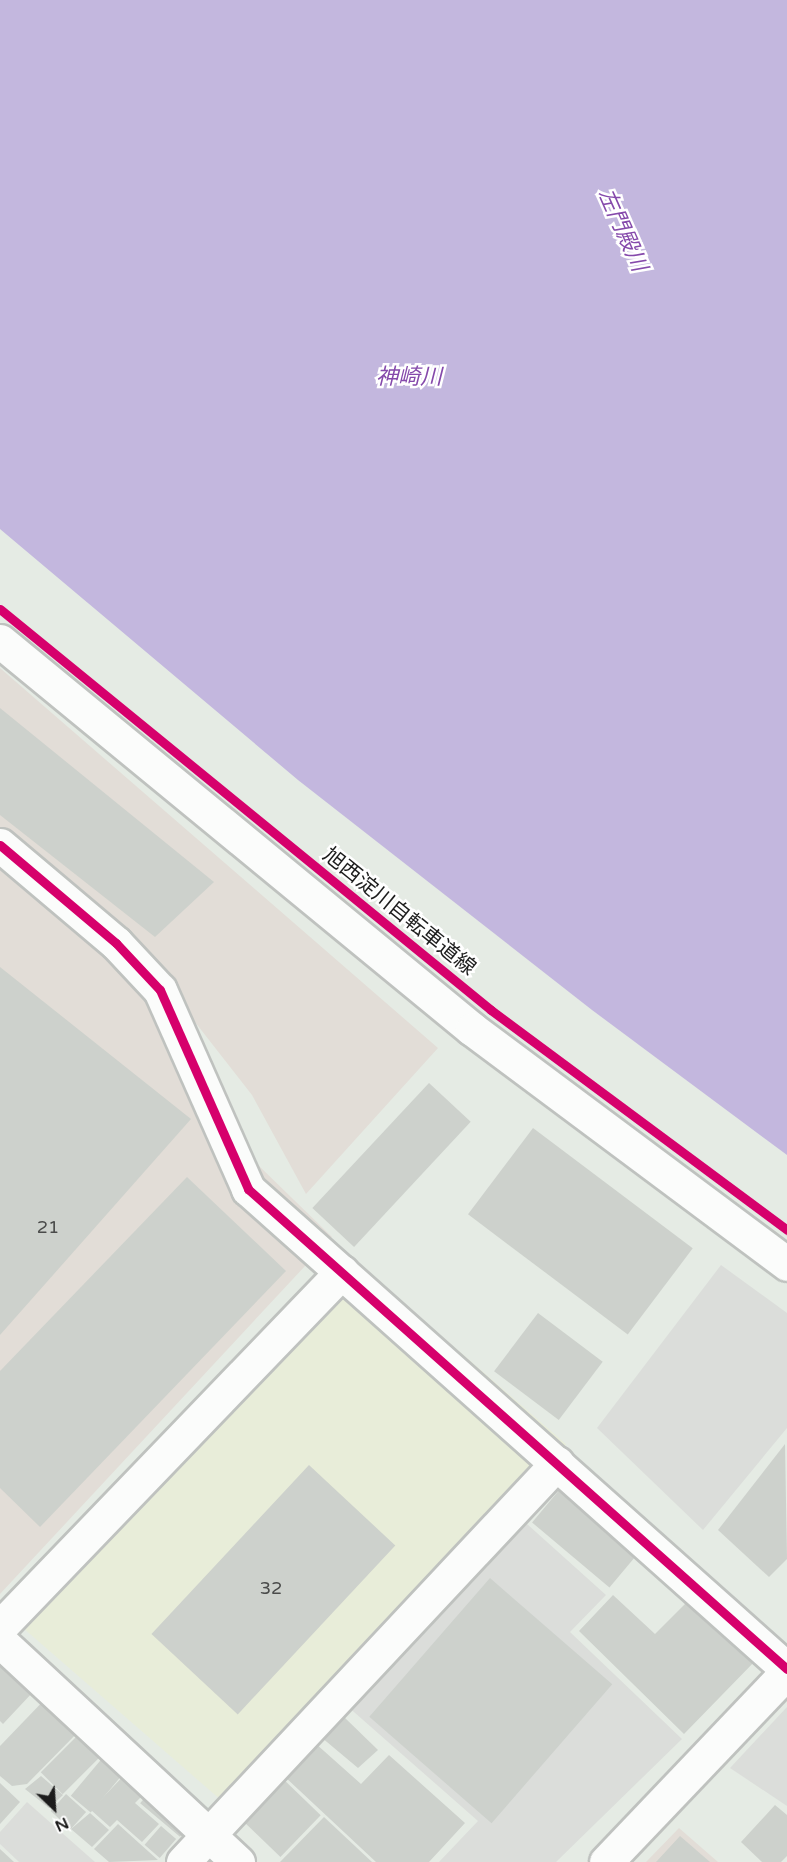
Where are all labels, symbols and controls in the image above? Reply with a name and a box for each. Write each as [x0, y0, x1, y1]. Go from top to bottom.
water label: 左門殿川 [592, 184, 652, 276]
water label: 神崎川 [376, 365, 442, 391]
street label: 旭西淀川自転車道線 [318, 843, 480, 981]
house number: 21 [37, 1216, 59, 1238]
house number: 32 [260, 1577, 282, 1599]
north arrow [24, 1778, 84, 1838]
text: N [52, 1813, 72, 1836]

